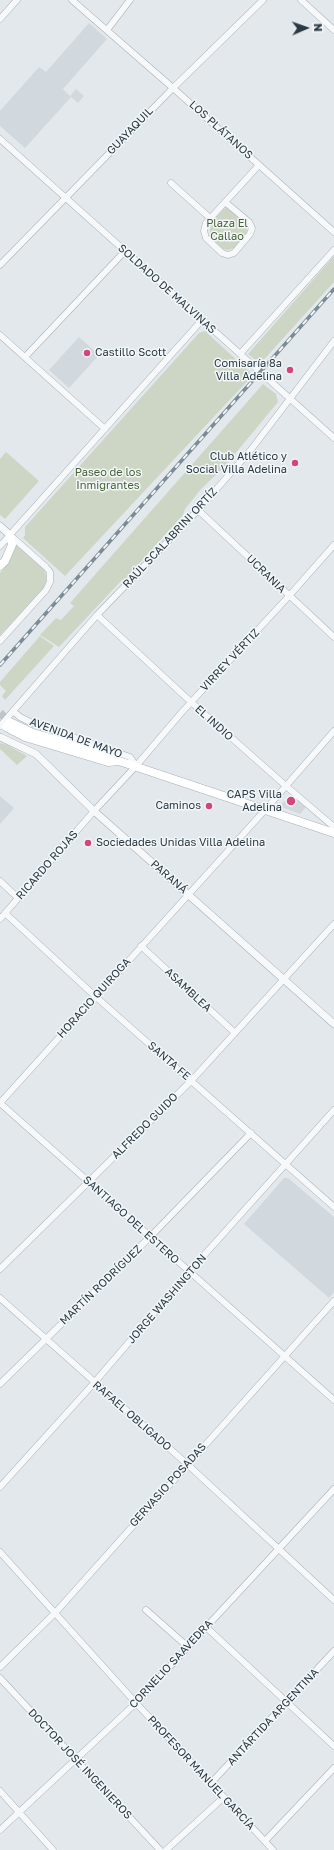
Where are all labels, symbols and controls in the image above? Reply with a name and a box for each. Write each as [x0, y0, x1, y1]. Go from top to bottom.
north arrow [286, 8, 326, 48]
text: N [312, 23, 325, 32]
street label: LOS PLÁTANOS [187, 98, 255, 162]
street label: GUAYAQUIL [104, 105, 156, 157]
park label: Plaza El Callao [206, 217, 248, 243]
street label: SOLDADO DE MALVINAS [115, 241, 219, 337]
place label: Castillo Scott [95, 346, 166, 360]
marker: Castillo Scott [82, 348, 92, 358]
place label: Comisaría 8ª Villa Adelina [214, 357, 282, 383]
marker: Comisaría 8ª Villa Adelina [285, 365, 295, 375]
place label: Club Atlético y Social Villa Adelina [186, 450, 287, 476]
marker: Club Atlético y Social Villa Adelina [290, 458, 300, 468]
park label: Paseo de los Inmigrantes [75, 466, 141, 492]
street label: RAÚL SCALABRINI ORTÍZ [120, 485, 220, 591]
street label: UCRANIA [244, 552, 288, 596]
street label: VIRREY VÉRTIZ [198, 626, 262, 694]
street label: EL INDIO [192, 702, 236, 744]
street label: AVENIDA DE MAYO [28, 715, 124, 761]
place label: CAPS Villa Adelina [227, 788, 282, 814]
marker: CAPS Villa Adelina [285, 795, 297, 807]
place label: Caminos [155, 799, 201, 813]
marker: Caminos [204, 801, 214, 811]
street label: RICARDO ROJAS [13, 828, 81, 902]
place label: Sociedades Unidas Villa Adelina [96, 836, 265, 850]
marker: Sociedades Unidas Villa Adelina [83, 838, 93, 848]
street label: PARANÁ [148, 857, 190, 897]
street label: HORACIO QUIROGA [55, 955, 133, 1041]
street label: ASAMBLEA [162, 965, 214, 1015]
street label: SANTA FE [145, 1039, 193, 1083]
street label: ALFREDO GUIDO [109, 1090, 181, 1162]
street label: SANTIAGO DEL ESTERO [80, 1173, 182, 1267]
street label: MARTÍN RODRÍGUEZ [57, 1242, 145, 1328]
street label: JORGE WASHINGTON [125, 1252, 209, 1346]
street label: RAFAEL OBLIGADO [90, 1378, 174, 1454]
street label: GERVASIO POSADAS [127, 1440, 209, 1530]
street label: CORNELIO SAAVEDRA [127, 1617, 215, 1711]
street label: ANTÁRTIDA ARGENTINA [225, 1666, 321, 1768]
street label: DOCTOR JOSÉ INGENIEROS [25, 1706, 135, 1822]
street label: PROFESOR MANUEL GARCÍA [145, 1713, 257, 1833]

